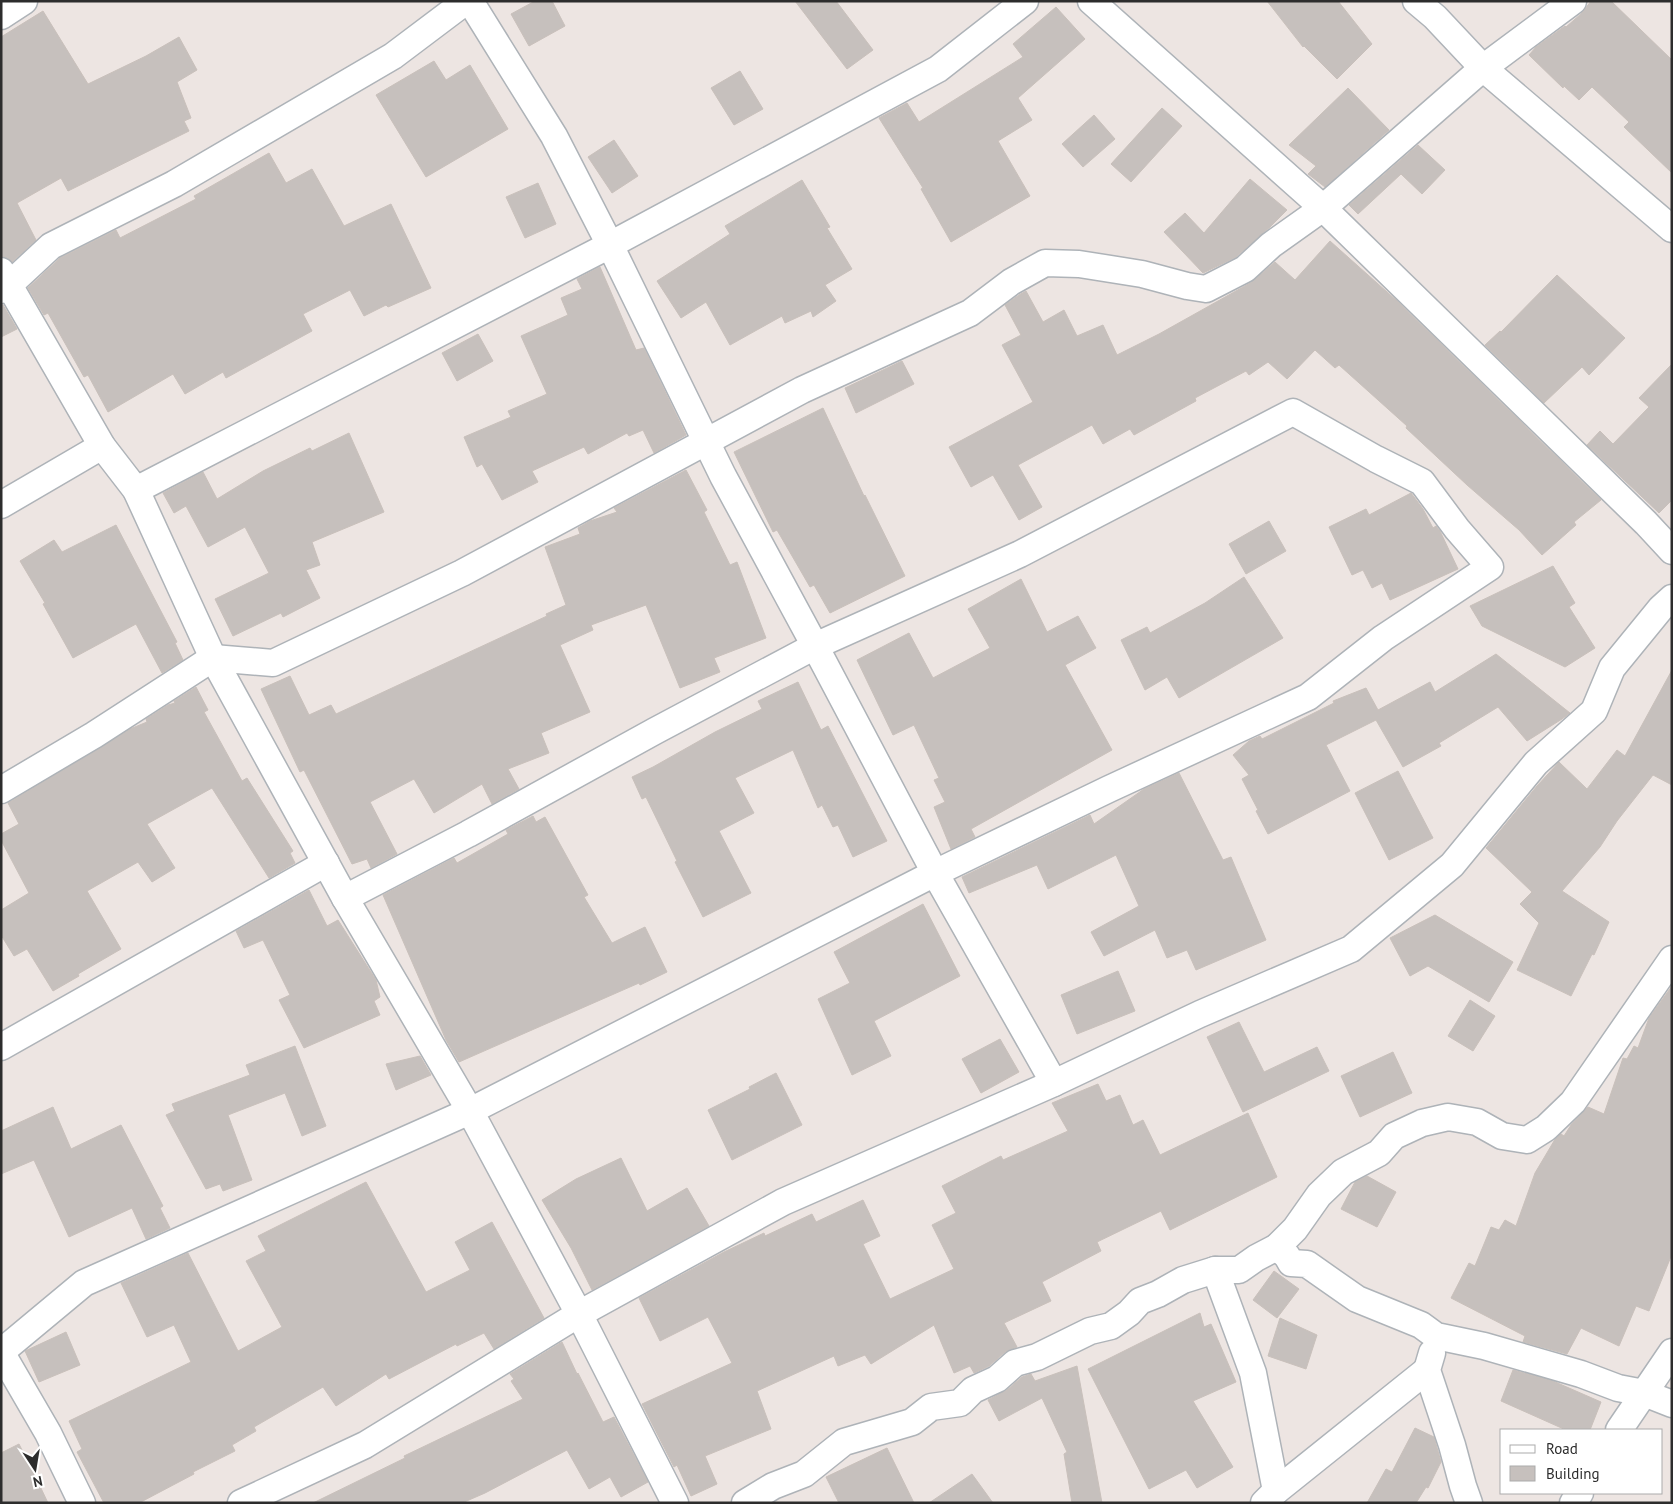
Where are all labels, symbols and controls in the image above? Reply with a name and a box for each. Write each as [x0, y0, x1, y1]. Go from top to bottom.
legend [1500, 1429, 1663, 1494]
text: Road [1546, 1439, 1578, 1458]
north arrow [10, 1444, 60, 1494]
text: Building [1546, 1464, 1600, 1483]
text: N [31, 1472, 44, 1491]

